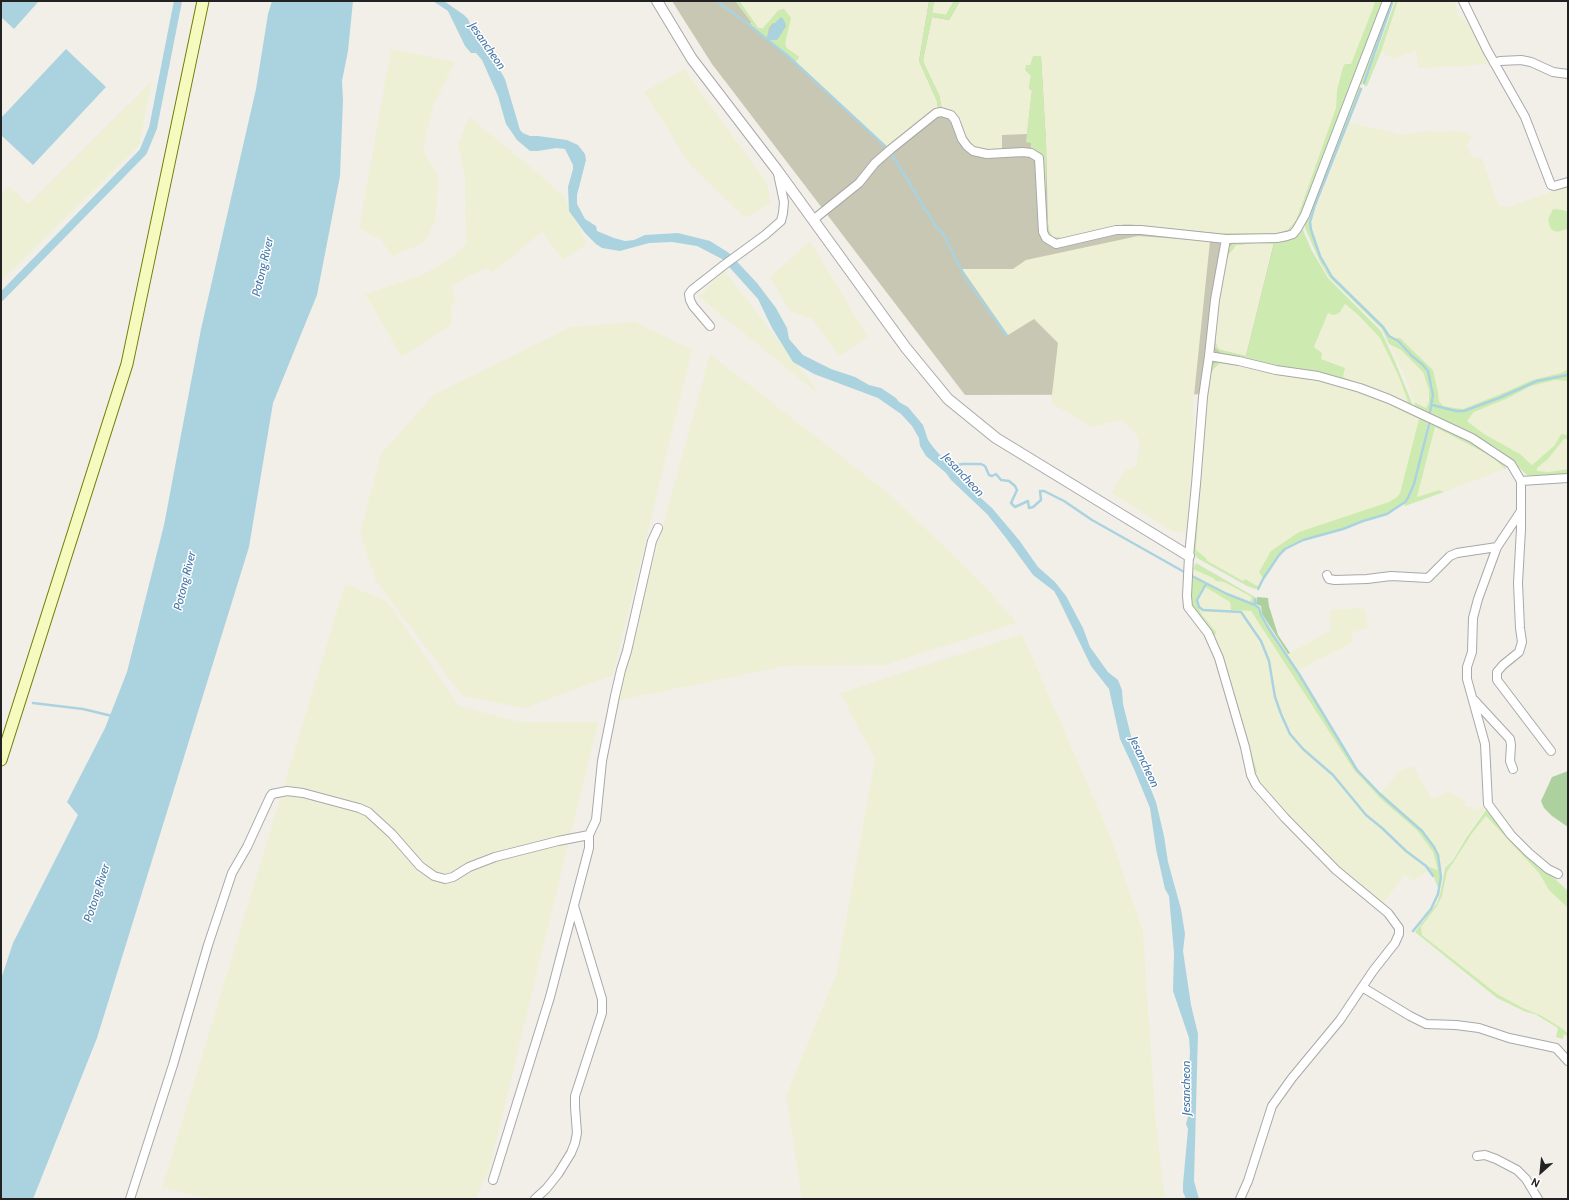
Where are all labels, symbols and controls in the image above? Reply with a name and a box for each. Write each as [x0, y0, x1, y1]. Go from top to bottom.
water label: Jesancheon [465, 19, 509, 73]
water label: Potong River [249, 236, 277, 298]
water label: Jesancheon [939, 450, 987, 500]
water label: Potong River [171, 550, 199, 612]
water label: Jesancheon [1126, 734, 1162, 790]
water label: Potong River [81, 862, 113, 924]
water label: Jesancheon [1179, 1061, 1193, 1115]
north arrow [1521, 1152, 1561, 1192]
text: N [1529, 1175, 1542, 1191]

